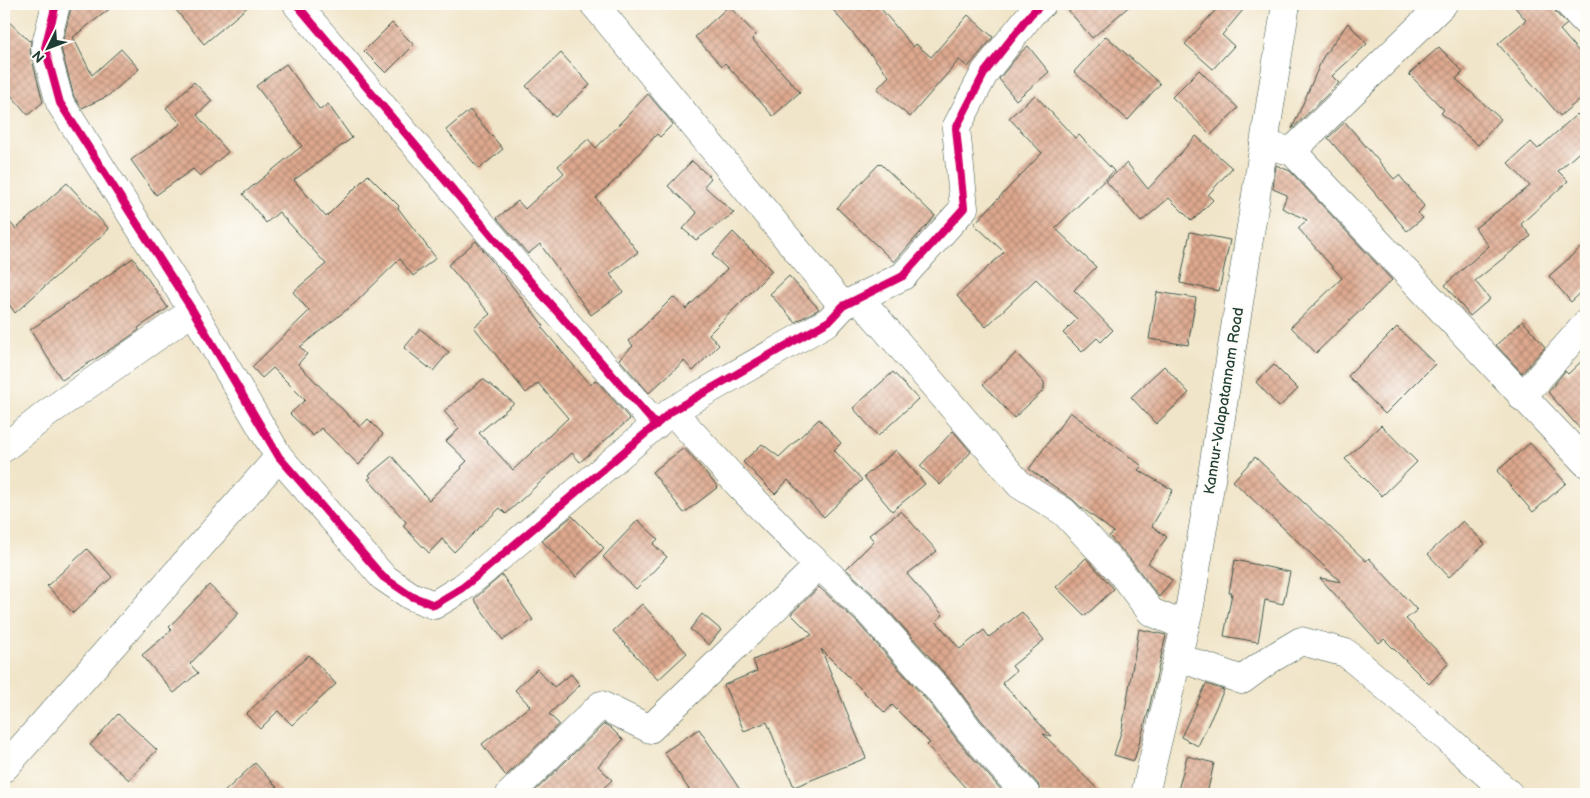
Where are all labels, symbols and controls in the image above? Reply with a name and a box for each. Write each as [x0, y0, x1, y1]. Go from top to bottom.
north arrow [22, 22, 72, 72]
text: N [29, 47, 49, 66]
street label: Kannur-Valapatannam Road [1200, 306, 1248, 496]

